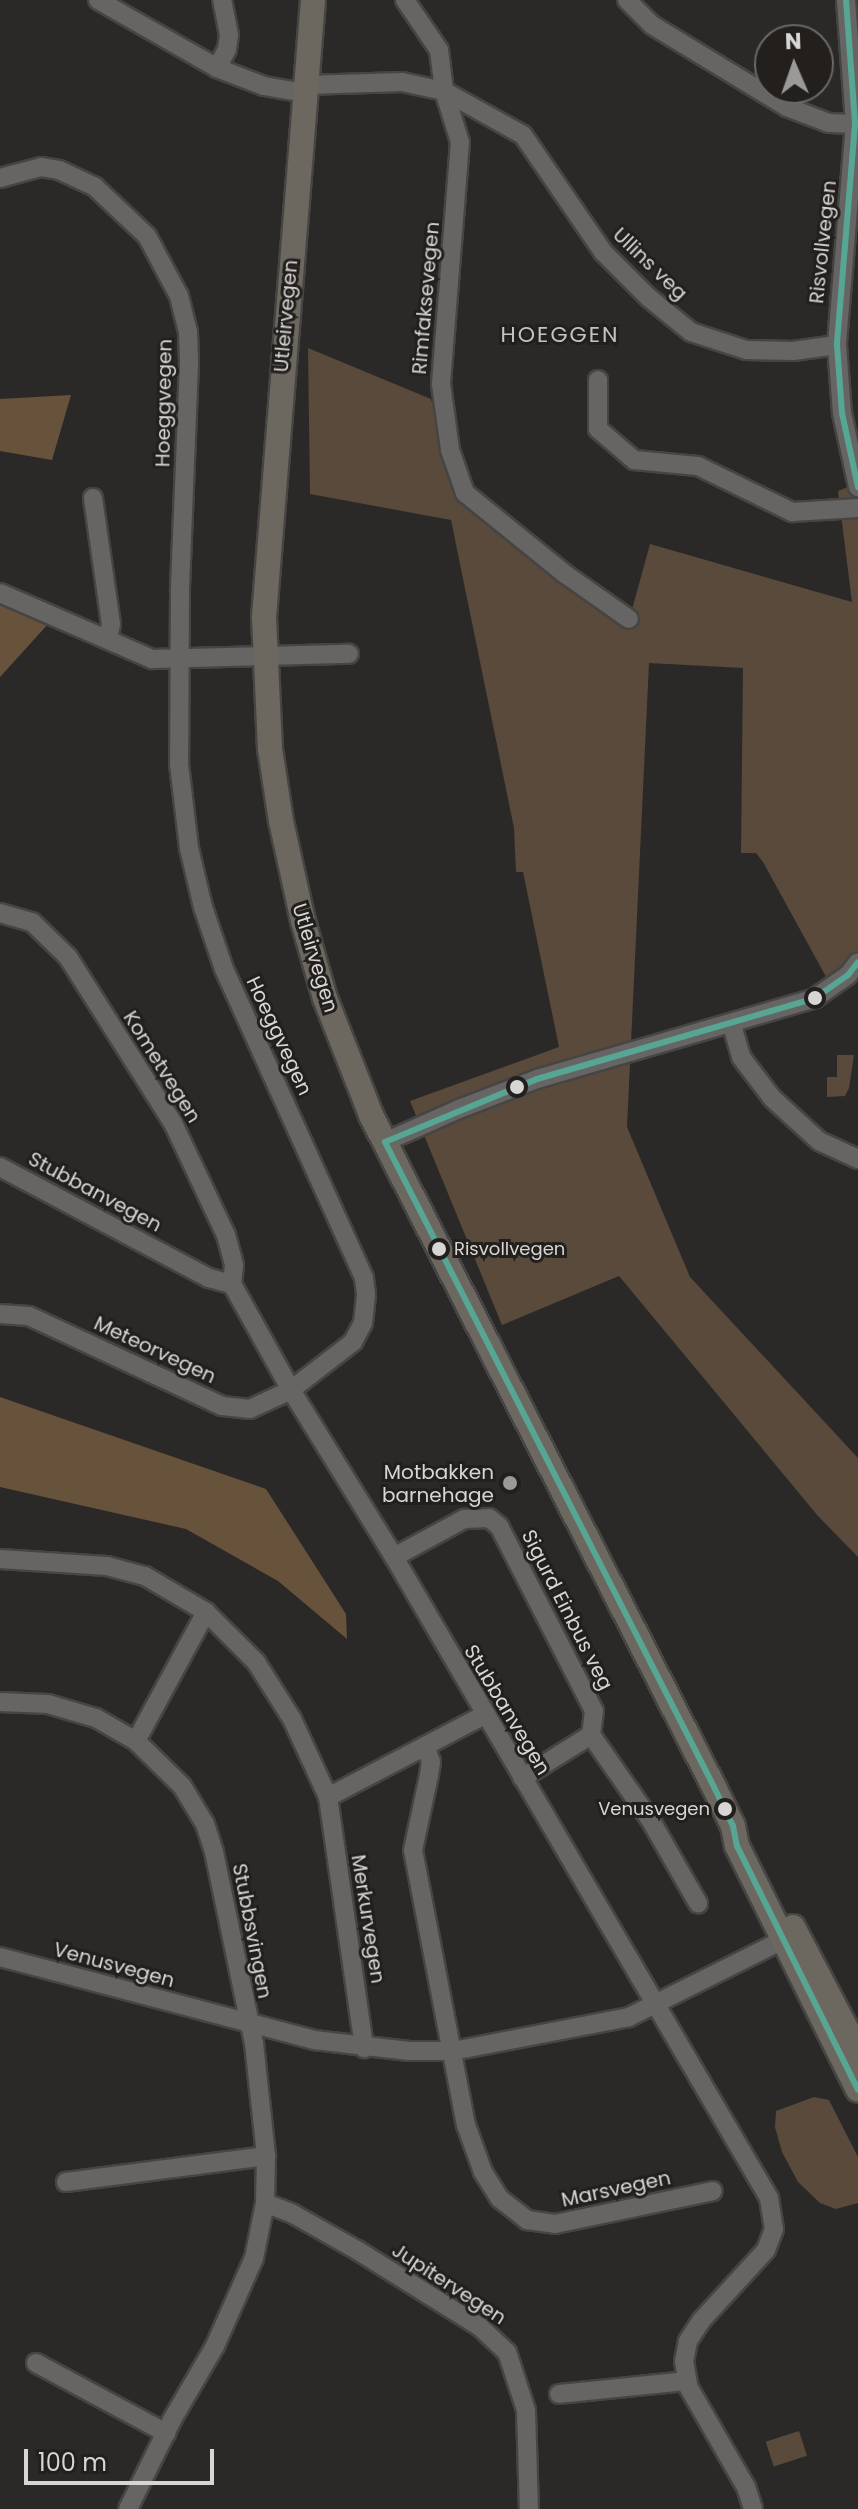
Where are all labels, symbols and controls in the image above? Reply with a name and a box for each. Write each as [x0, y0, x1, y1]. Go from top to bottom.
north arrow [754, 24, 834, 104]
text: N [784, 26, 802, 57]
street label: Risvollvegen [805, 179, 841, 305]
street label: Rimfaksevegen [407, 221, 445, 375]
street label: Ullins veg [608, 223, 692, 305]
street label: Utleirvegen [269, 259, 303, 373]
district label: HOEGGEN [501, 322, 619, 348]
street label: Hoeggvegen [151, 339, 177, 467]
street label: Utleirvegen [287, 901, 343, 1015]
street label: Hoeggvegen [241, 973, 317, 1099]
unlabelled marker [807, 990, 823, 1006]
street label: Kometvegen [118, 1007, 206, 1127]
unlabelled marker [509, 1079, 525, 1095]
street label: Stubbanvegen [24, 1147, 166, 1237]
place label: Risvollvegen [454, 1238, 565, 1260]
marker: Risvollvegen [431, 1241, 447, 1257]
street label: Meteorvegen [90, 1311, 220, 1389]
place label: Motbakken barnehage [382, 1460, 494, 1507]
marker: Motbakken barnehage [501, 1474, 519, 1492]
street label: Sigurd Einbus veg [516, 1526, 618, 1694]
street label: Stubbanvegen [459, 1641, 555, 1779]
place label: Venusvegen [598, 1798, 710, 1820]
marker: Venusvegen [717, 1801, 733, 1817]
street label: Merkurvegen [346, 1853, 390, 1985]
street label: Stubbsvingen [227, 1861, 277, 2001]
street label: Venusvegen [51, 1937, 177, 1993]
street label: Marsvegen [559, 2166, 673, 2212]
street label: Jupitervegen [387, 2238, 511, 2330]
scale bar [28, 2433, 218, 2483]
text: 100 m [38, 2446, 107, 2479]

